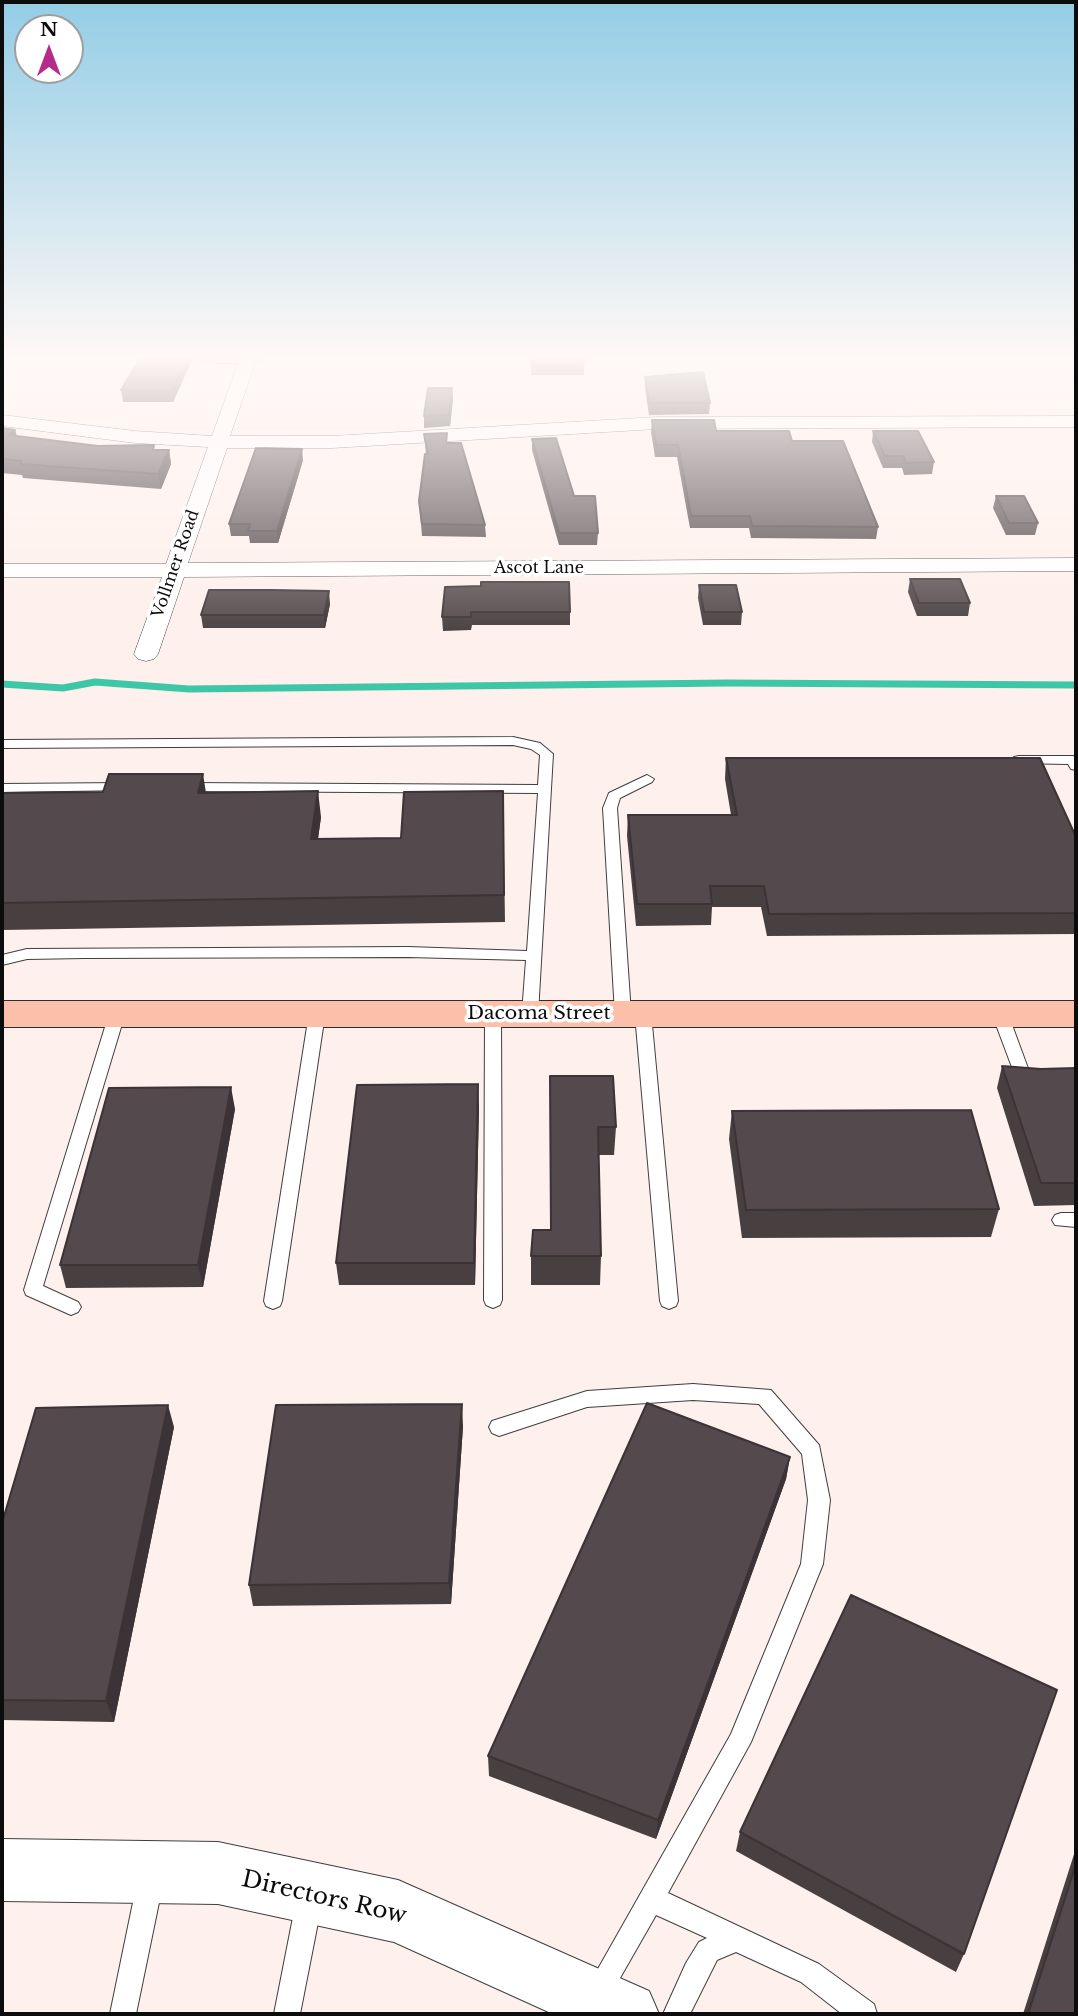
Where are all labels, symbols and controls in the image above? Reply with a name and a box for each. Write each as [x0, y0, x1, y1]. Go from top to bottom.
north arrow [14, 14, 84, 84]
text: N [40, 18, 58, 41]
street label: Vollmer Road [148, 507, 204, 621]
street label: Ascot Lane [494, 558, 584, 578]
street label: Dacoma Street [467, 1003, 611, 1025]
street label: Directors Row [239, 1866, 409, 1930]

